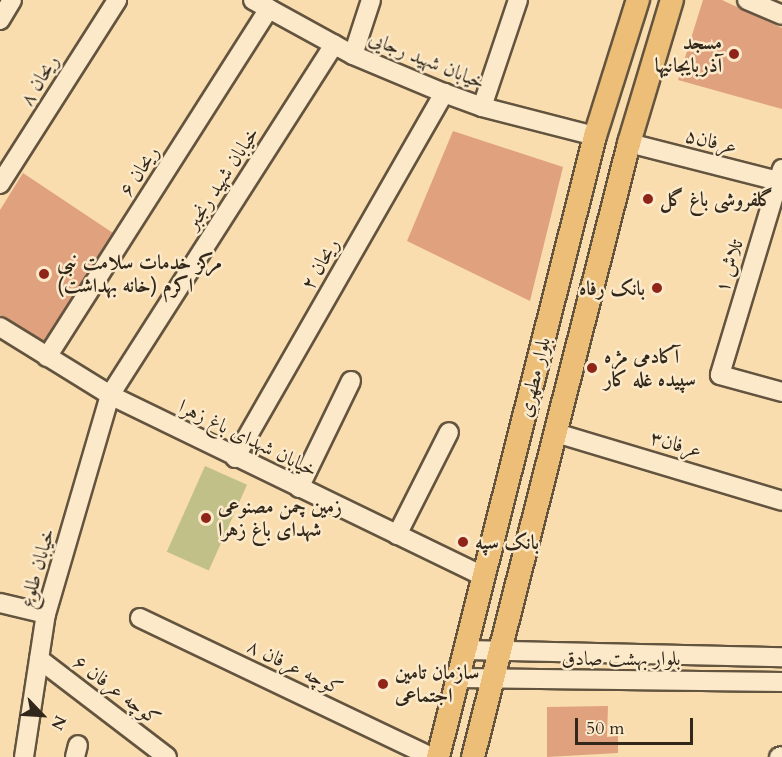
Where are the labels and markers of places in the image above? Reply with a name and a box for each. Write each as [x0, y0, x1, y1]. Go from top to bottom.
place label: مسجد آذربایجانیها [655, 30, 722, 77]
marker: مسجد آذربایجانیها [727, 47, 741, 61]
place label: گلفروشی باغ گل [660, 187, 773, 211]
marker: گلفروشی باغ گل [641, 192, 655, 206]
place label: مرکز خدمات سلامت نبی اکرم (خانه بهداشت) [57, 250, 222, 297]
marker: مرکز خدمات سلامت نبی اکرم (خانه بهداشت) [35, 265, 53, 283]
place label: بانک رفاه [579, 276, 645, 300]
marker: بانک رفاه [650, 281, 664, 295]
place label: آکادمی مژه سپیده غله کار [604, 344, 696, 391]
marker: آکادمی مژه سپیده غله کار [585, 361, 599, 375]
place label: زمین چمن مصنوعی شهدای باغ زهرا [218, 494, 342, 541]
marker: زمین چمن مصنوعی شهدای باغ زهرا [199, 511, 213, 525]
place label: بانک سپه [475, 530, 539, 554]
marker: بانک سپه [456, 535, 470, 549]
place label: سازمان تامین اجتماعی [395, 660, 479, 707]
marker: سازمان تامین اجتماعی [376, 677, 390, 691]

